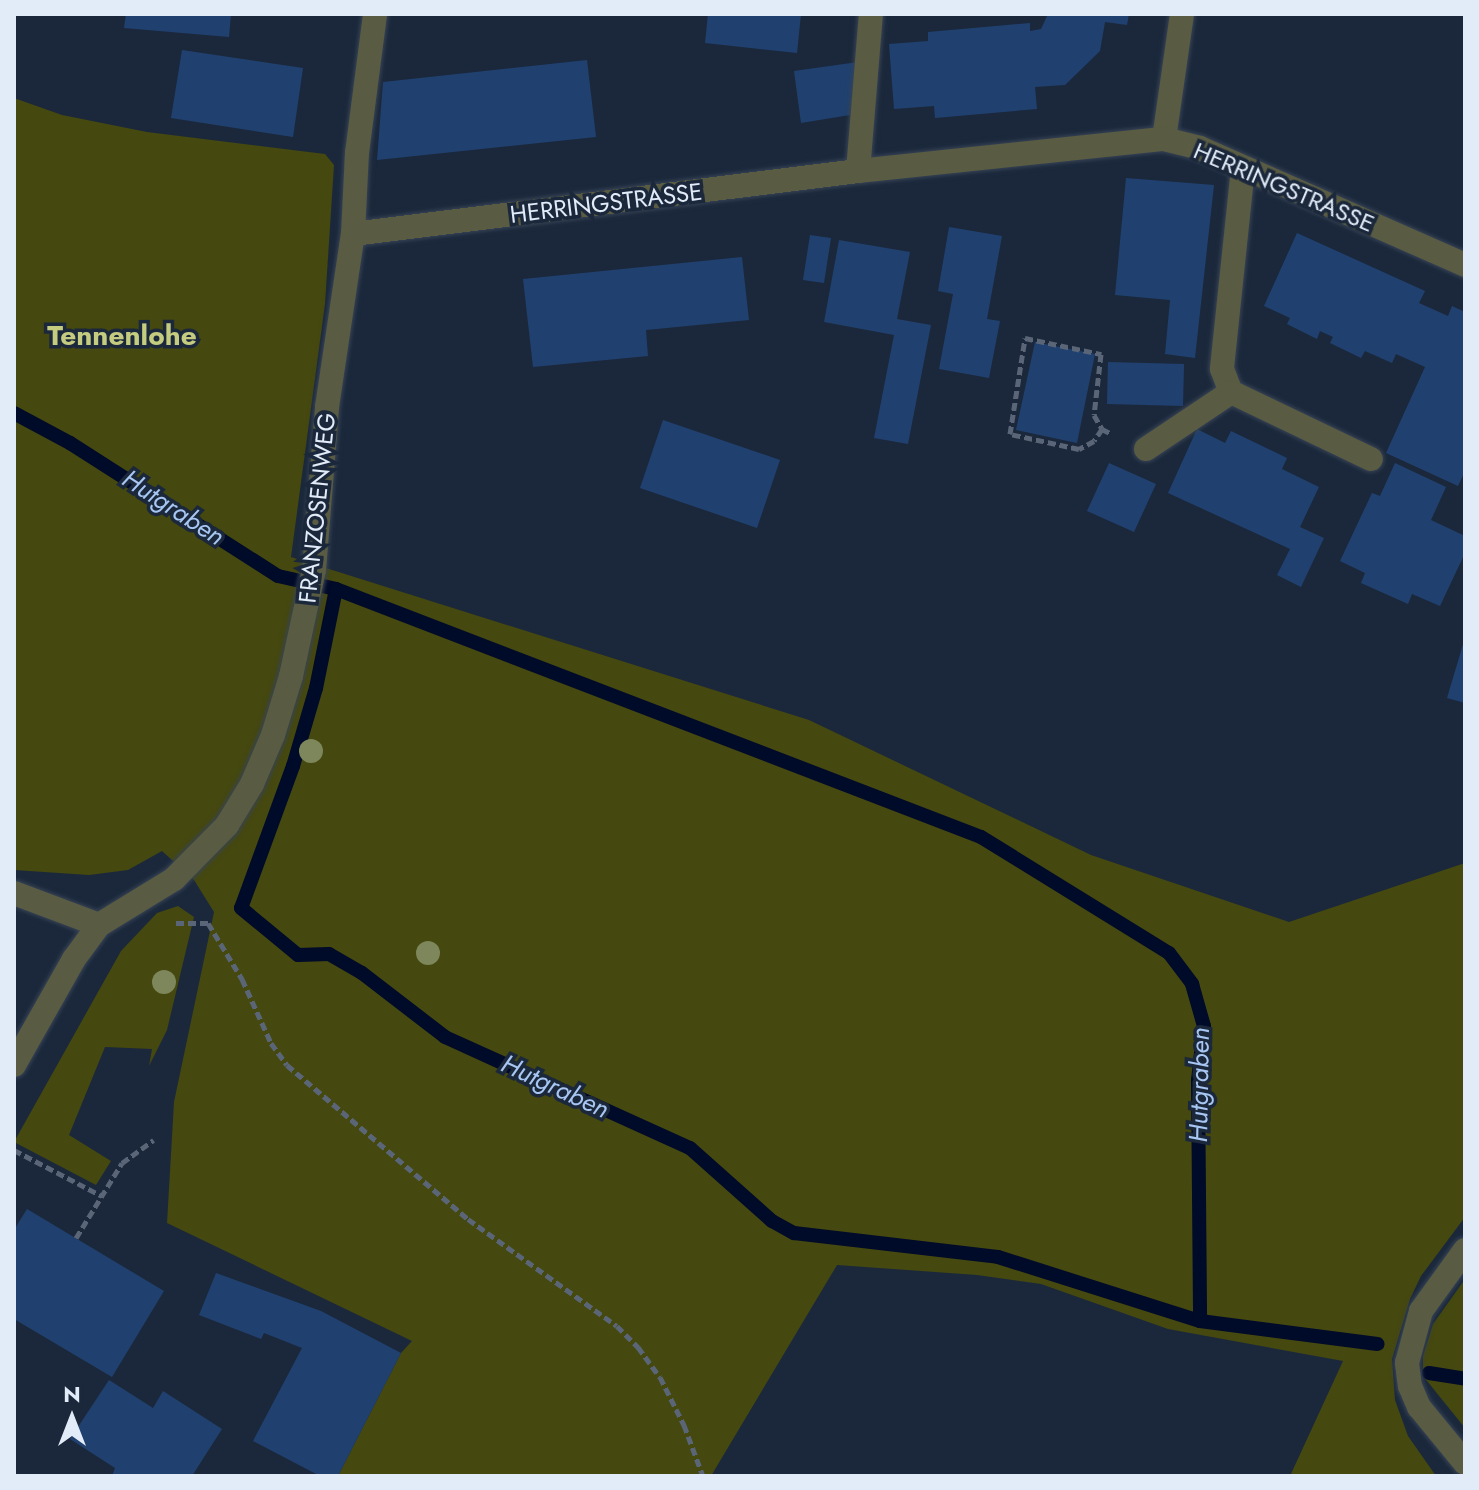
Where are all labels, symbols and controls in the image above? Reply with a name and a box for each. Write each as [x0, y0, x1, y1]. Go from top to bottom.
street label: HERRINGSTRASSE [1189, 136, 1379, 238]
street label: HERRINGSTRASSE [508, 177, 704, 229]
district label: Tennenlohe [47, 319, 197, 353]
street label: FRANZOSENWEG [293, 411, 341, 605]
water label: Hutgraben [116, 464, 230, 552]
water label: Hutgraben [1183, 1027, 1217, 1143]
water label: Hutgraben [496, 1048, 614, 1126]
north arrow [32, 1378, 112, 1458]
text: N [63, 1378, 81, 1410]

